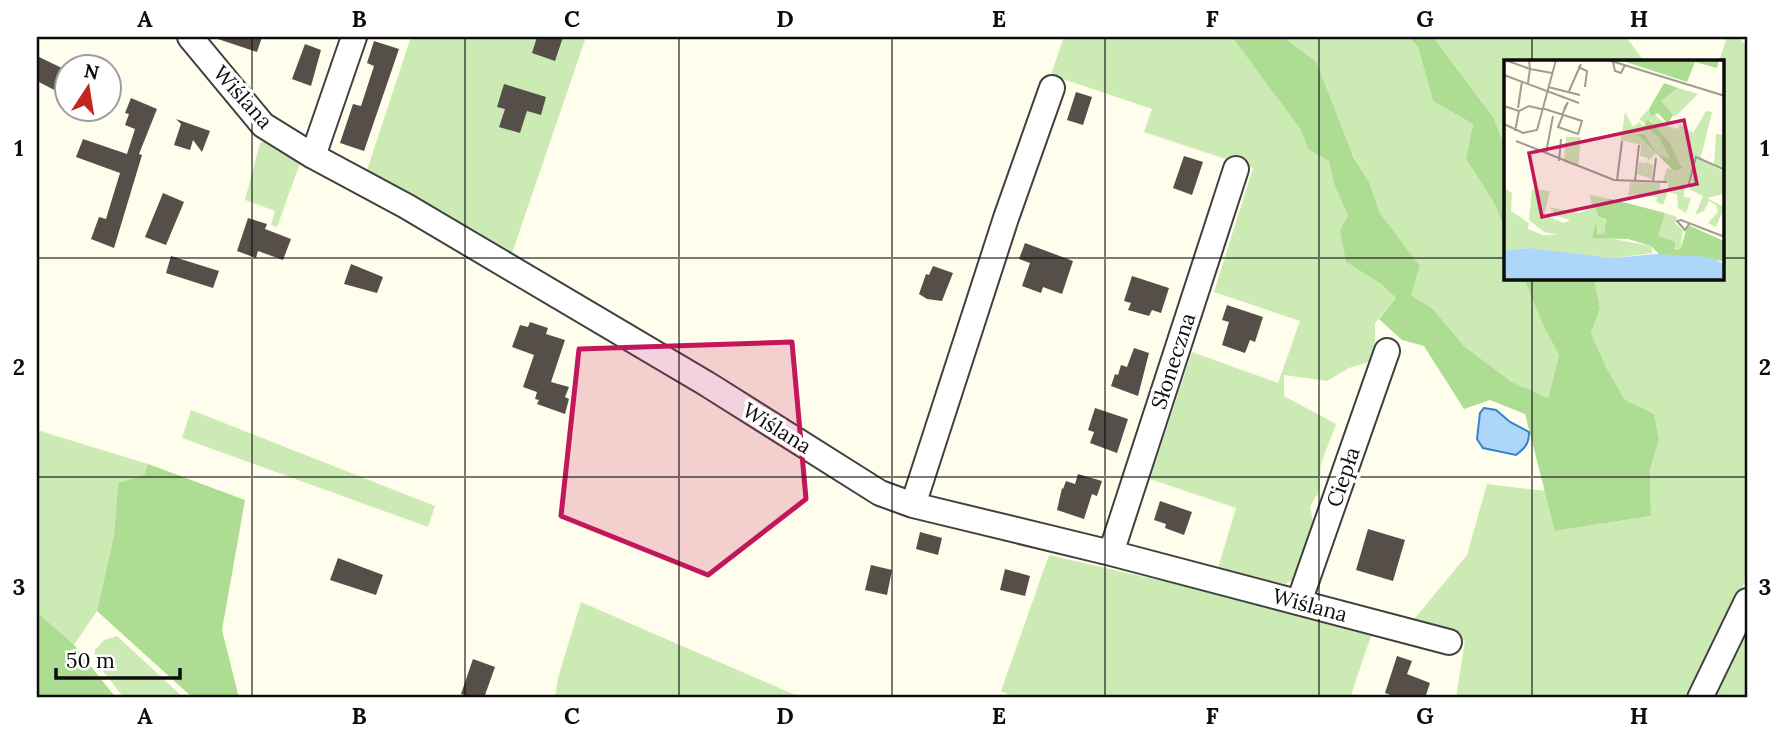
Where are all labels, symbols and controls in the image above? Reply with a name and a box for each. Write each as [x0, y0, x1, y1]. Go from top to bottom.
text: A [137, 4, 153, 33]
text: B [351, 4, 367, 33]
text: C [564, 4, 580, 33]
text: D [776, 4, 794, 33]
text: E [992, 4, 1006, 33]
text: F [1205, 4, 1219, 33]
text: G [1416, 4, 1434, 33]
text: H [1630, 4, 1648, 33]
north arrow [52, 52, 122, 122]
text: N [82, 58, 102, 85]
street label: Wiślana [207, 60, 279, 135]
inset map [1504, 60, 1724, 280]
text: 1 [14, 133, 24, 162]
text: 1 [1760, 133, 1770, 162]
street label: Słoneczna [1145, 309, 1201, 413]
text: 2 [13, 352, 25, 381]
text: 2 [1759, 352, 1771, 381]
street label: Wiślana [737, 396, 817, 460]
street label: Ciepła [1320, 443, 1366, 511]
text: 3 [13, 572, 25, 601]
text: 3 [1759, 572, 1771, 601]
street label: Wiślana [1270, 582, 1350, 628]
scale bar [56, 637, 180, 681]
text: 50 m [66, 647, 115, 674]
text: A [137, 701, 153, 730]
text: B [351, 701, 367, 730]
text: C [564, 701, 580, 730]
text: D [776, 701, 794, 730]
text: E [992, 701, 1006, 730]
text: F [1205, 701, 1219, 730]
text: G [1416, 701, 1434, 730]
text: H [1630, 701, 1648, 730]

